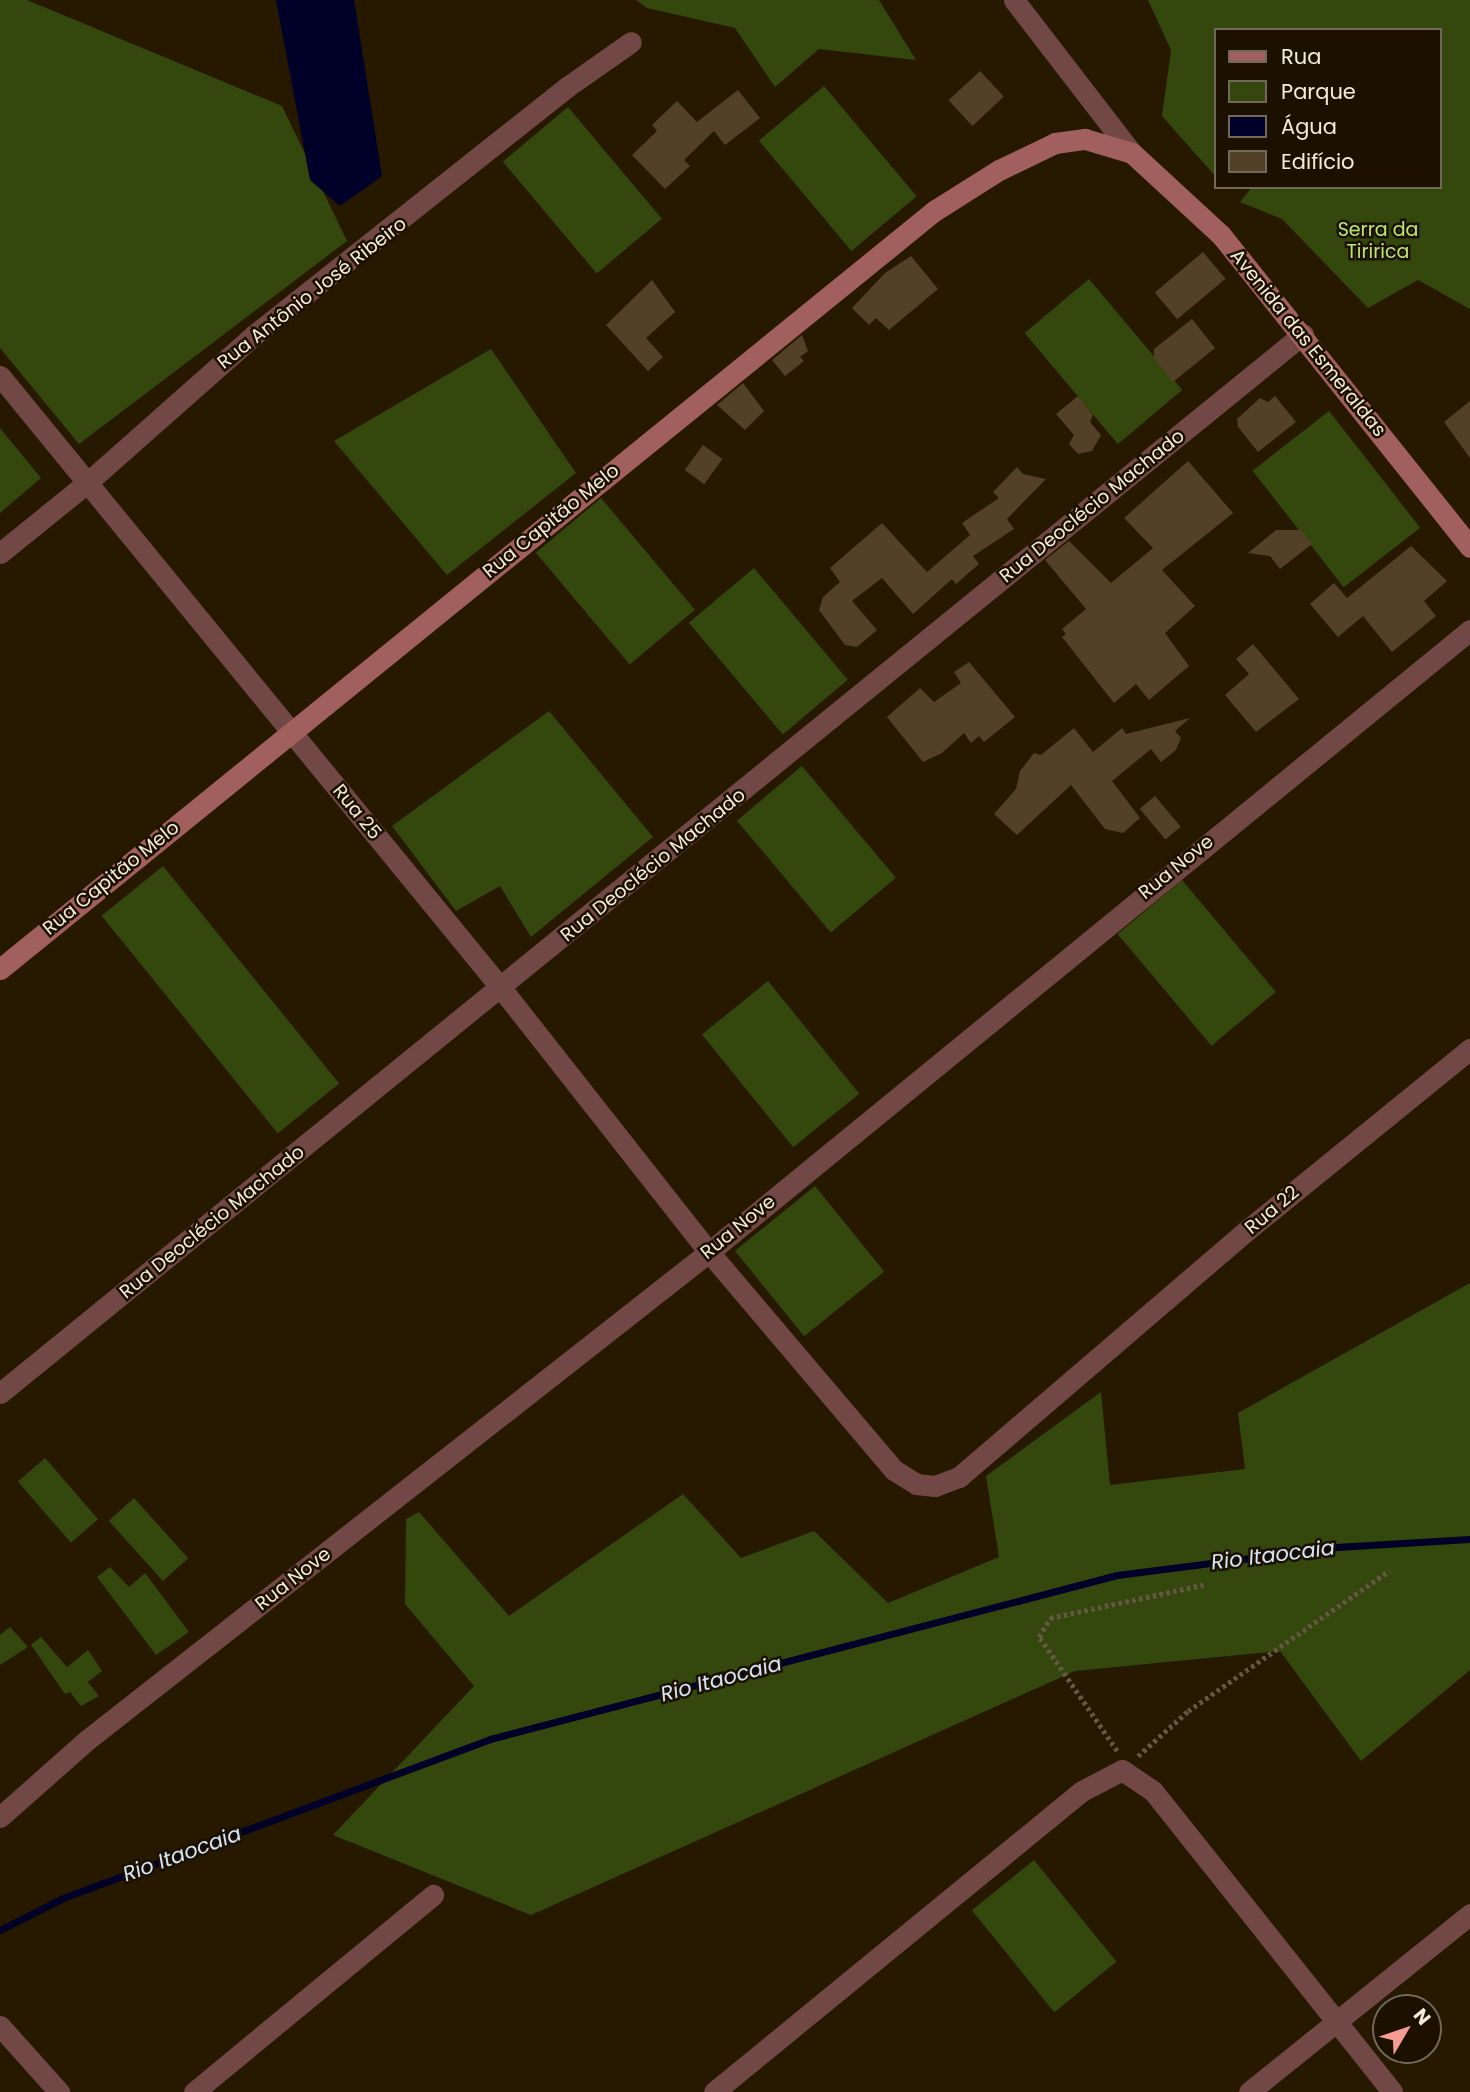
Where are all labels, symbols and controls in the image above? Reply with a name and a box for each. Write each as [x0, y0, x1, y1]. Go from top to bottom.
legend [1214, 28, 1442, 189]
text: Rua [1281, 42, 1321, 71]
text: Parque [1281, 77, 1356, 106]
text: Água [1281, 112, 1337, 141]
text: Edifício [1281, 147, 1355, 176]
street label: Rua Antônio José Ribeiro [213, 212, 411, 374]
park label: Serra da Tiririca [1338, 219, 1418, 263]
street label: Avenida das Esmeraldas [1225, 245, 1391, 441]
street label: Rua Deoclécio Machado [995, 424, 1189, 588]
street label: Rua Capitão Melo [478, 459, 624, 583]
street label: Rua 25 [328, 780, 386, 844]
street label: Rua Deoclécio Machado [556, 783, 750, 947]
street label: Rua Capitão Melo [38, 816, 184, 940]
street label: Rua Nove [1134, 830, 1218, 904]
street label: Rua Deoclécio Machado [115, 1140, 309, 1304]
street label: Rua 22 [1240, 1181, 1304, 1239]
street label: Rua Nove [696, 1190, 780, 1264]
water label: Rio Itaocaia [1210, 1535, 1336, 1575]
street label: Rua Nove [251, 1542, 335, 1616]
water label: Rio Itaocaia [658, 1651, 784, 1707]
water label: Rio Itaocaia [119, 1821, 245, 1887]
north arrow [1372, 1994, 1442, 2064]
text: N [1407, 2003, 1437, 2031]

